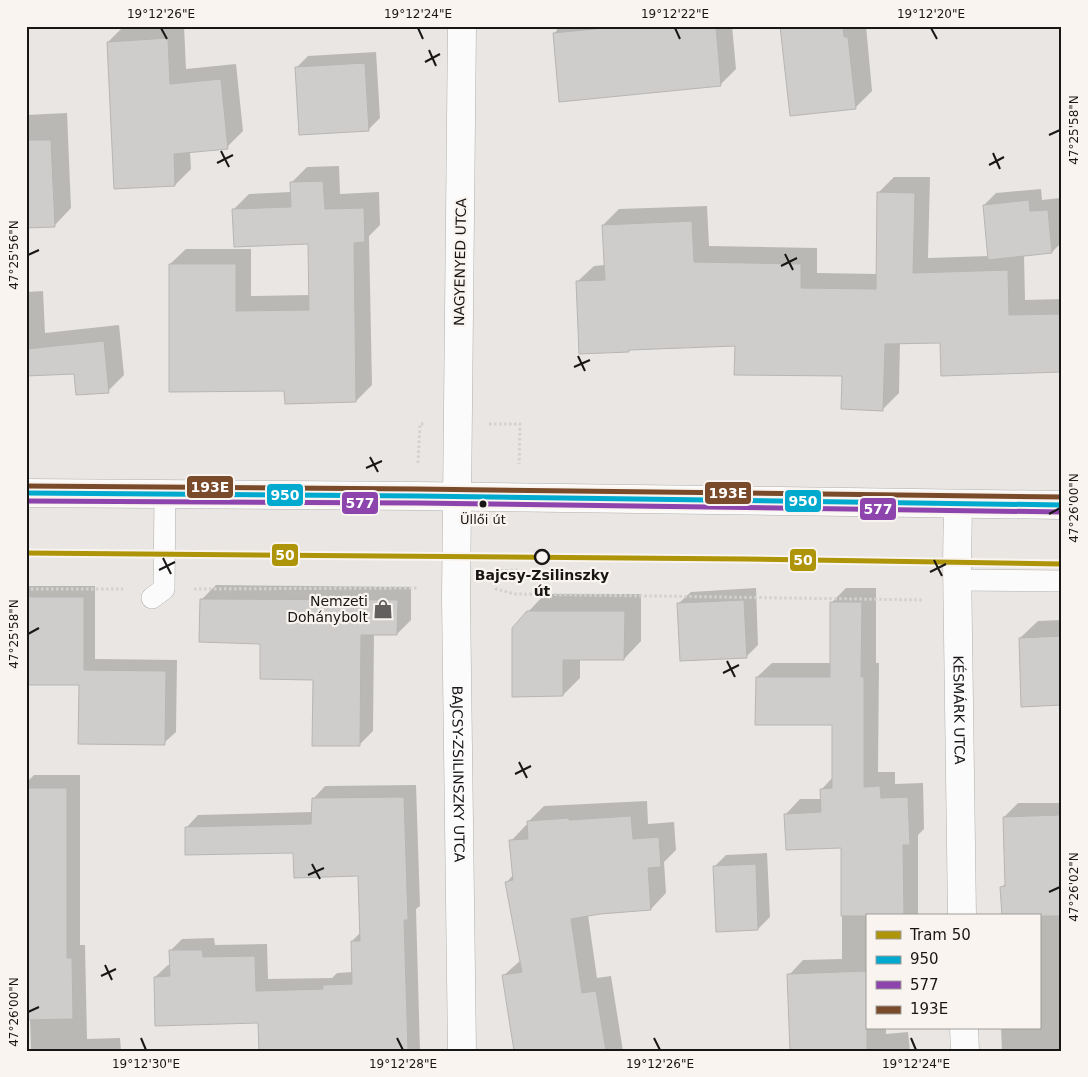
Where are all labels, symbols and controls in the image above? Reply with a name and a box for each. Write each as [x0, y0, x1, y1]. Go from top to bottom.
text: 19°12'26"E [127, 7, 195, 21]
text: 19°12'24"E [384, 7, 452, 21]
text: 19°12'22"E [641, 7, 709, 21]
text: 19°12'20"E [897, 7, 965, 21]
text: 47°25'58"N [1067, 95, 1081, 165]
street label: NAGYENYED UTCA [451, 198, 469, 326]
text: 47°25'56"N [7, 220, 21, 290]
text: 47°26'00"N [1067, 473, 1081, 543]
line badge: 193E [186, 475, 234, 499]
text: 193E [191, 479, 229, 495]
line badge: 193E [704, 481, 752, 505]
line badge: 950 [266, 483, 304, 507]
text: 193E [709, 485, 747, 501]
text: 950 [270, 487, 300, 503]
line badge: 950 [784, 489, 822, 513]
line badge: 577 [341, 491, 379, 515]
text: 950 [788, 493, 818, 509]
text: 577 [345, 495, 375, 511]
line badge: 577 [859, 497, 897, 521]
marker: Üllői út [478, 499, 488, 509]
text: 577 [863, 501, 893, 517]
place label: Üllői út [460, 511, 506, 527]
line badge: 50 [271, 543, 299, 567]
text: 50 [275, 547, 295, 563]
line badge: 50 [789, 548, 817, 572]
marker: Bajcsy-Zsilinszky út [534, 549, 550, 565]
text: 50 [793, 552, 813, 568]
place label: Bajcsy-Zsilinszky út [475, 567, 609, 599]
place label: Nemzeti Dohánybolt [287, 593, 369, 625]
shop icon: Nemzeti Dohánybolt [372, 598, 394, 620]
text: 47°25'58"N [7, 599, 21, 669]
street label: KÉSMÁRK UTCA [950, 655, 968, 765]
street label: BAJCSY-ZSILINSZKY UTCA [449, 686, 468, 863]
text: 47°26'02"N [1067, 852, 1081, 922]
legend [866, 914, 1040, 1030]
text: Tram 50 [909, 926, 971, 944]
text: 950 [910, 950, 939, 968]
text: 577 [910, 976, 939, 994]
text: 47°26'00"N [7, 977, 21, 1047]
text: 193E [910, 1000, 948, 1018]
text: 19°12'30"E [112, 1057, 180, 1071]
text: 19°12'28"E [369, 1057, 437, 1071]
text: 19°12'26"E [626, 1057, 694, 1071]
text: 19°12'24"E [882, 1057, 950, 1071]

